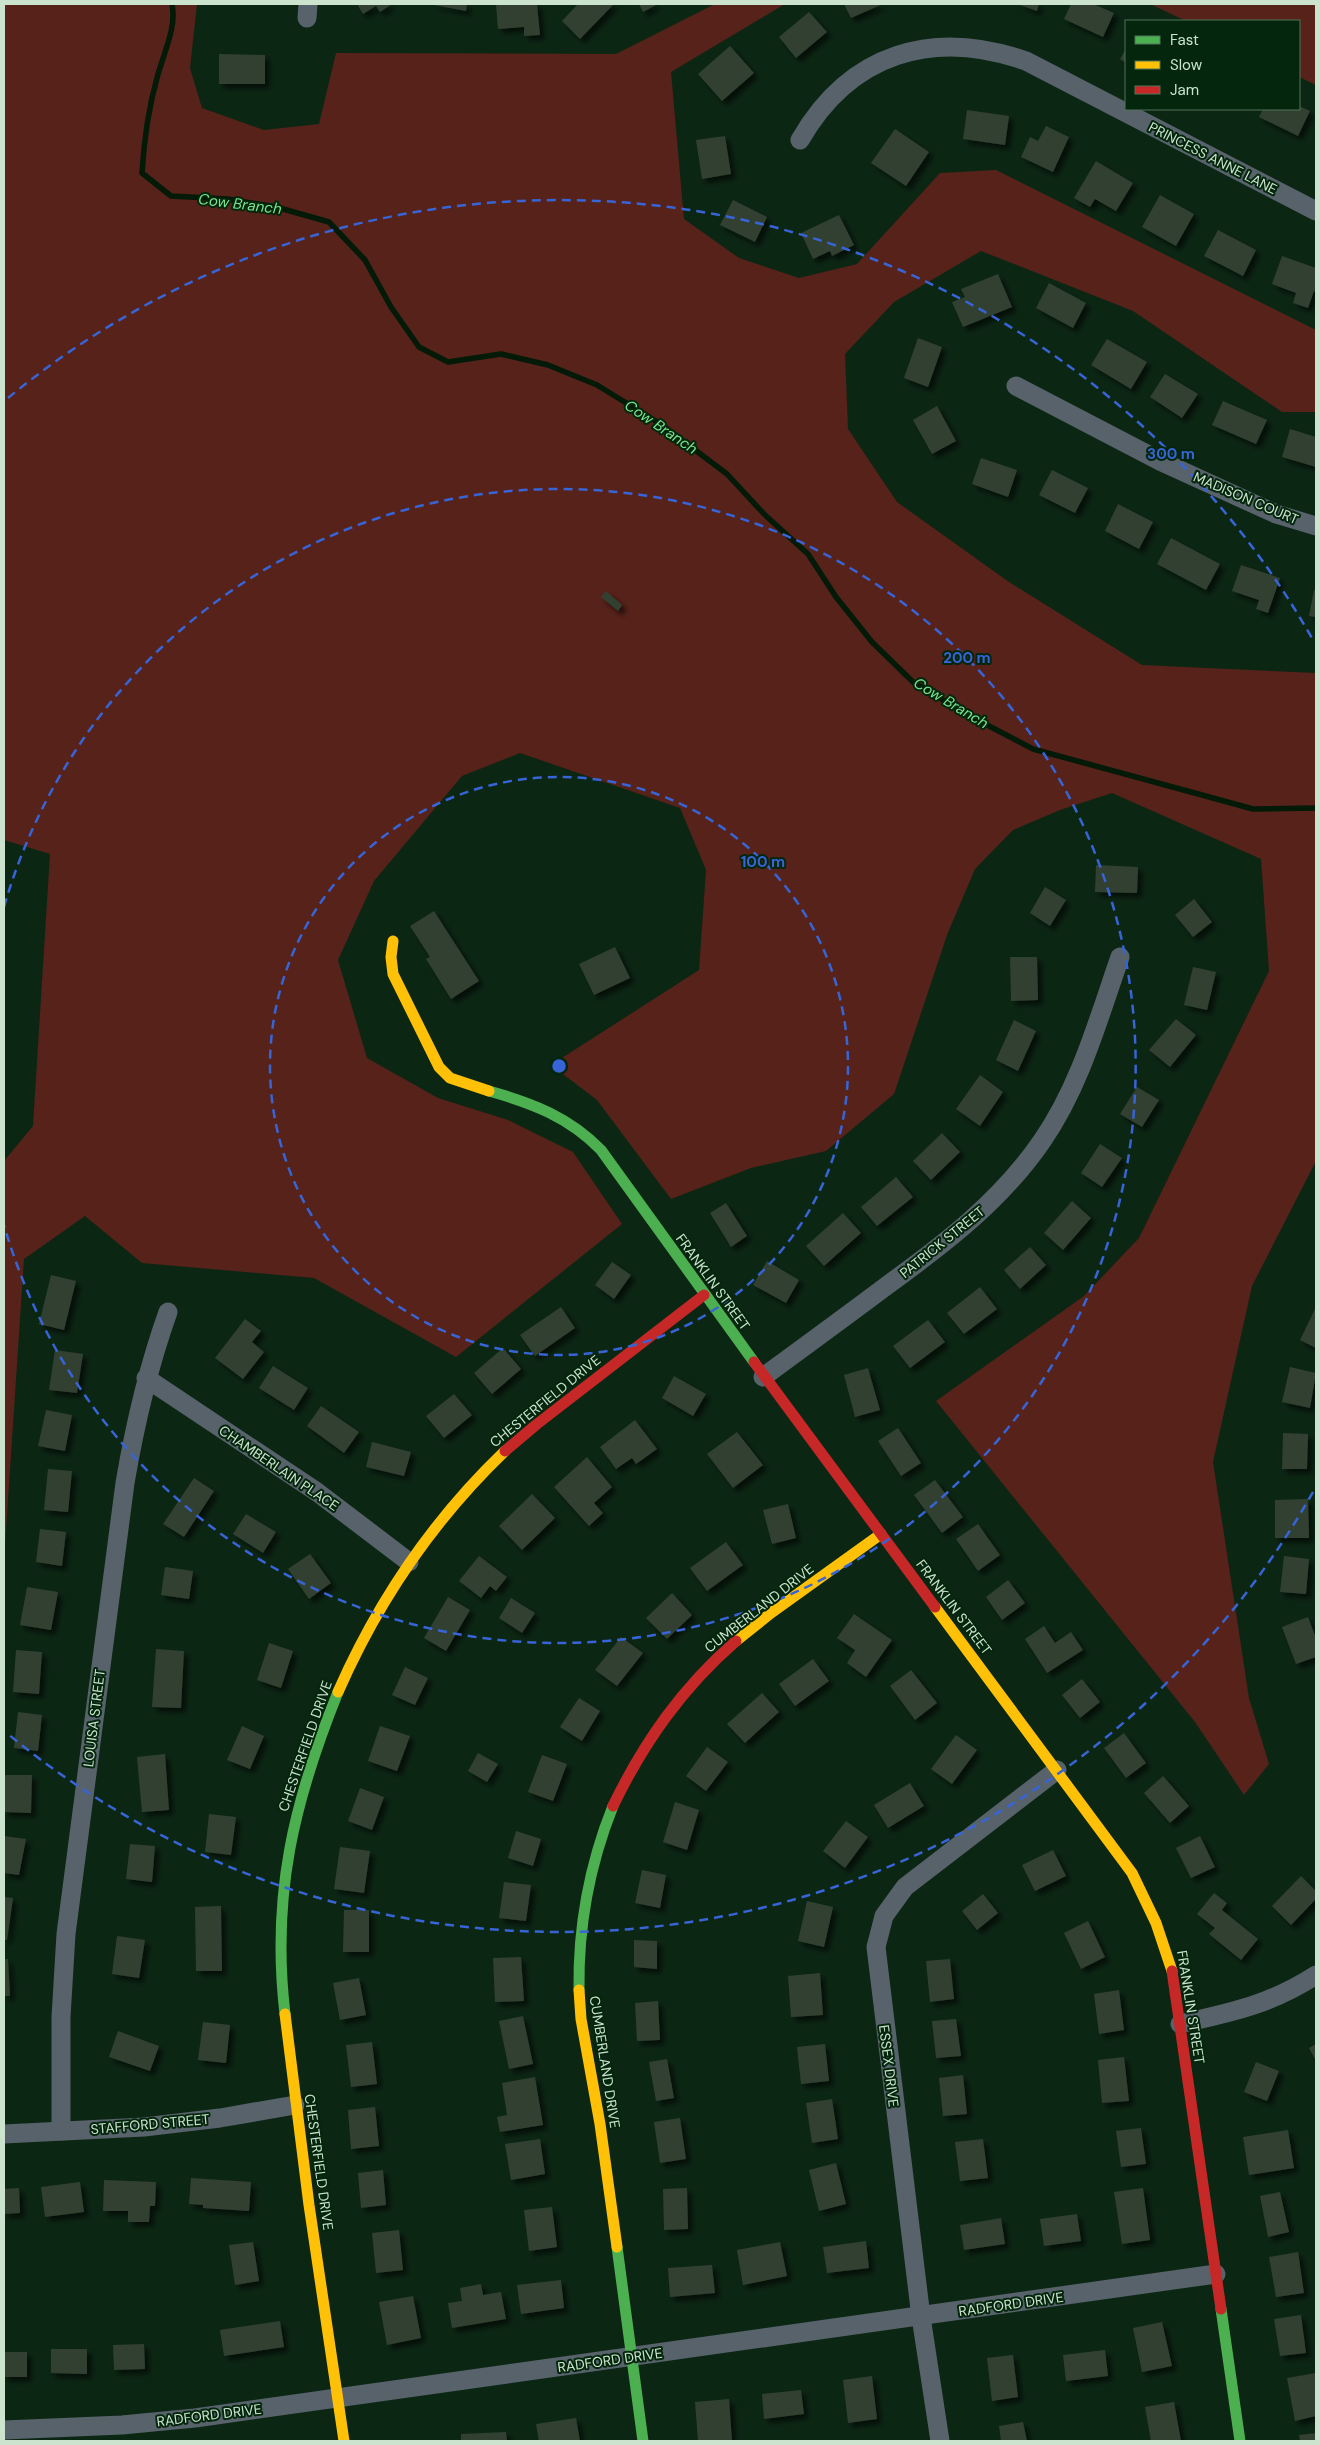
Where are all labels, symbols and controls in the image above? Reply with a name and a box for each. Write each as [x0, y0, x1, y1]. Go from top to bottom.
legend [1125, 20, 1300, 110]
text: Fast [1170, 30, 1199, 50]
text: Slow [1170, 55, 1203, 75]
text: Jam [1170, 80, 1199, 100]
street label: PRINCESS ANNE LANE [1146, 118, 1280, 198]
water label: Cow Branch [197, 189, 283, 219]
water label: Cow Branch [621, 395, 702, 459]
text: 300 m [1147, 444, 1195, 464]
street label: MADISON COURT [1191, 468, 1301, 528]
text: 200 m [943, 648, 991, 668]
water label: Cow Branch [910, 673, 992, 733]
text: 100 m [741, 852, 785, 872]
centre of rings [550, 1057, 568, 1075]
street label: PATRICK STREET [896, 1202, 988, 1282]
street label: FRANKLIN STREET [672, 1230, 754, 1334]
street label: CHESTERFIELD DRIVE [486, 1351, 604, 1451]
street label: CHAMBERLAIN PLACE [216, 1421, 342, 1515]
street label: FRANKLIN STREET [912, 1556, 996, 1658]
street label: CUMBERLAND DRIVE [701, 1560, 817, 1656]
street label: LOUISA STREET [79, 1668, 109, 1768]
street label: CHESTERFIELD DRIVE [274, 1678, 336, 1814]
street label: FRANKLIN STREET [1173, 1949, 1209, 2065]
street label: CUMBERLAND DRIVE [586, 1994, 624, 2130]
street label: ESSEX DRIVE [875, 2024, 903, 2108]
street label: CHESTERFIELD DRIVE [301, 2093, 337, 2231]
street label: STAFFORD STREET [90, 2110, 210, 2138]
street label: RADFORD DRIVE [957, 2288, 1065, 2320]
street label: RADFORD DRIVE [556, 2344, 664, 2376]
street label: RADFORD DRIVE [155, 2400, 263, 2430]

